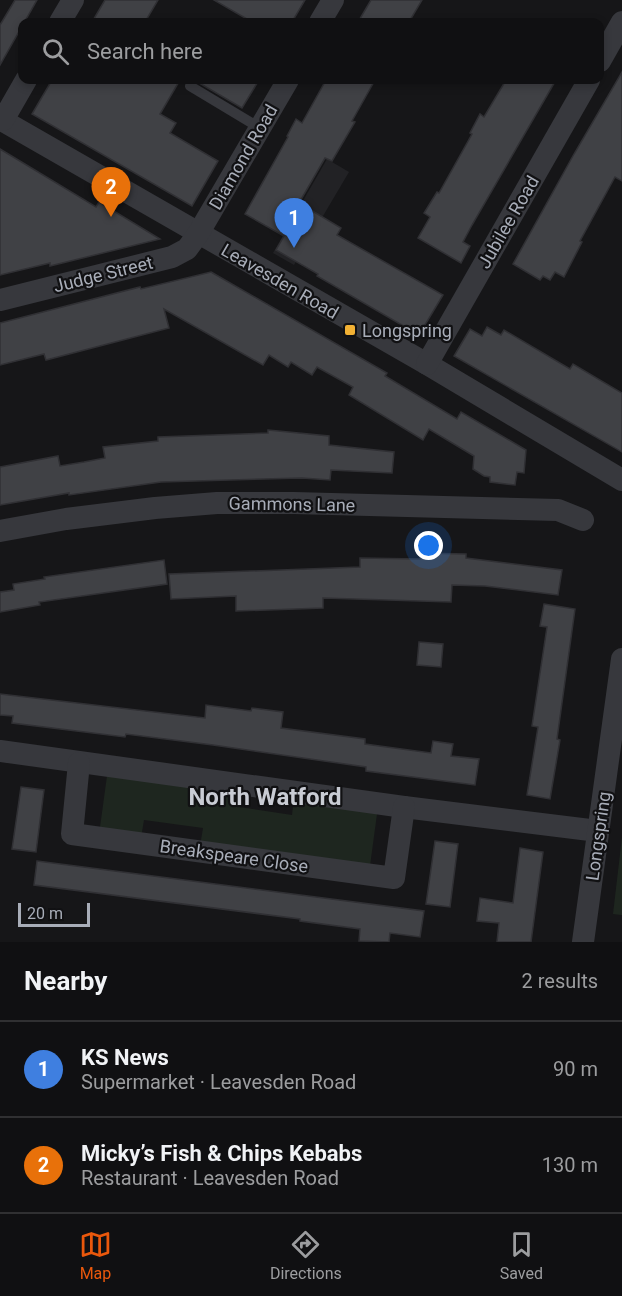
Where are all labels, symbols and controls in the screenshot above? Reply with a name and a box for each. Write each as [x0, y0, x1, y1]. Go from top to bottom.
search box [18, 18, 604, 84]
icon: search [39, 35, 72, 68]
text: Search here [87, 39, 203, 64]
street label: Diamond Road [204, 101, 282, 213]
pin: 2 [92, 168, 130, 217]
street label: Jubilee Road [473, 172, 543, 272]
pin: 1 [274, 198, 314, 248]
street label: Leavesden Road [218, 239, 342, 323]
street label: Judge Street [51, 251, 155, 296]
place label: Longspring [362, 320, 452, 341]
marker: Longspring [343, 323, 357, 337]
street label: Gammons Lane [229, 492, 355, 516]
your location [414, 531, 443, 560]
district label: North Watford [188, 783, 342, 811]
street label: Longspring [581, 790, 615, 882]
street label: Breakspeare Close [159, 835, 309, 877]
scale bar [18, 900, 90, 928]
text: 20 m [27, 904, 63, 923]
text: Nearby [24, 966, 107, 996]
text: 2 results [522, 969, 598, 993]
text: KS News [81, 1045, 169, 1070]
text: 1 [38, 1057, 49, 1081]
text: 90 m [553, 1057, 598, 1081]
text: Supermarket · Leavesden Road [81, 1070, 356, 1094]
text: Micky’s Fish & Chips Kebabs [81, 1141, 362, 1166]
text: 2 [38, 1153, 49, 1177]
text: 130 m [542, 1153, 598, 1177]
text: Restaurant · Leavesden Road [81, 1166, 339, 1190]
tab: Map [79, 1228, 112, 1283]
tab: Directions [270, 1228, 342, 1283]
tab: Saved [500, 1228, 543, 1283]

